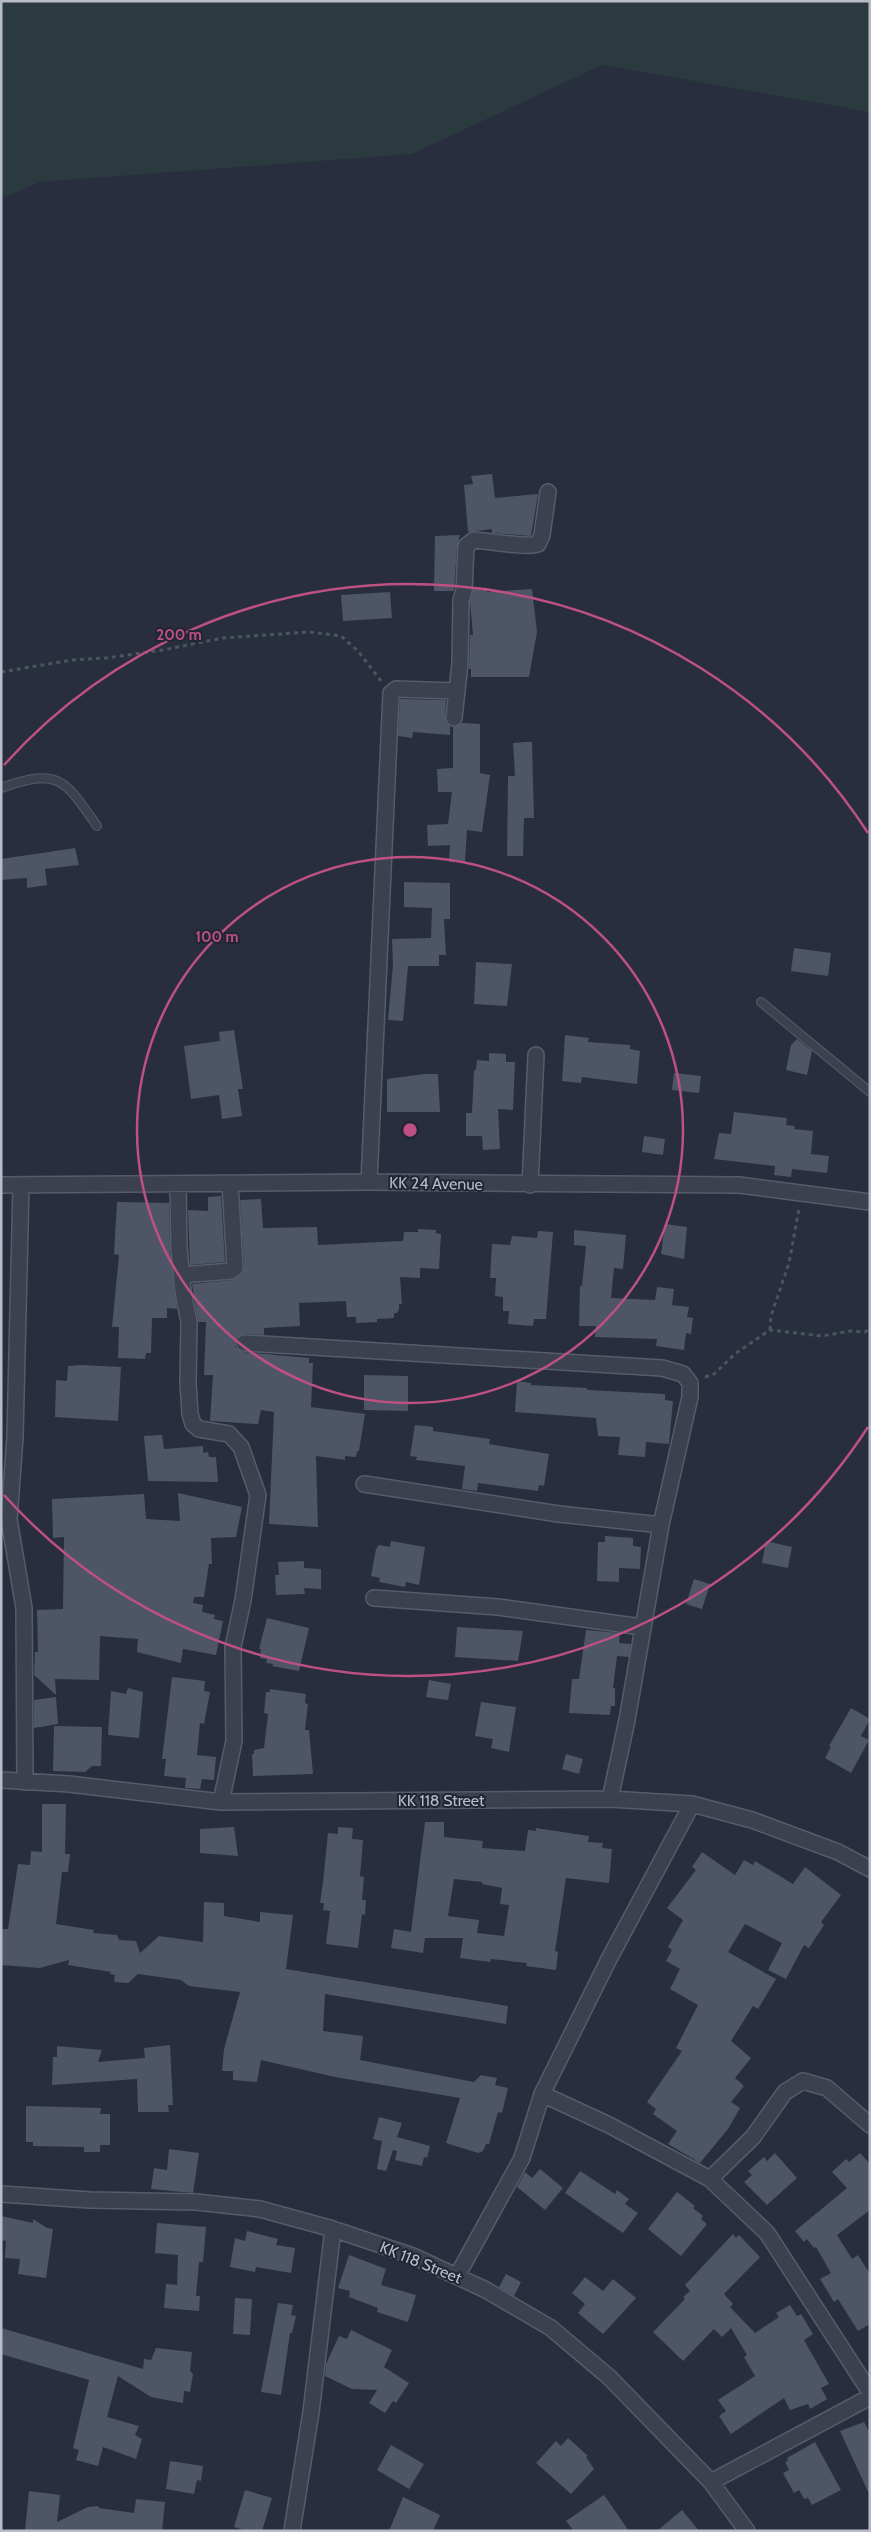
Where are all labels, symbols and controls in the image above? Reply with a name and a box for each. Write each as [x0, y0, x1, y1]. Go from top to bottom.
text: 200 m [156, 626, 202, 644]
text: 100 m [195, 928, 239, 946]
centre of rings [401, 1121, 419, 1139]
street label: KK 24 Avenue [389, 1173, 483, 1194]
street label: KK 118 Street [398, 1791, 485, 1810]
street label: KK 118 Street [377, 2237, 465, 2288]

